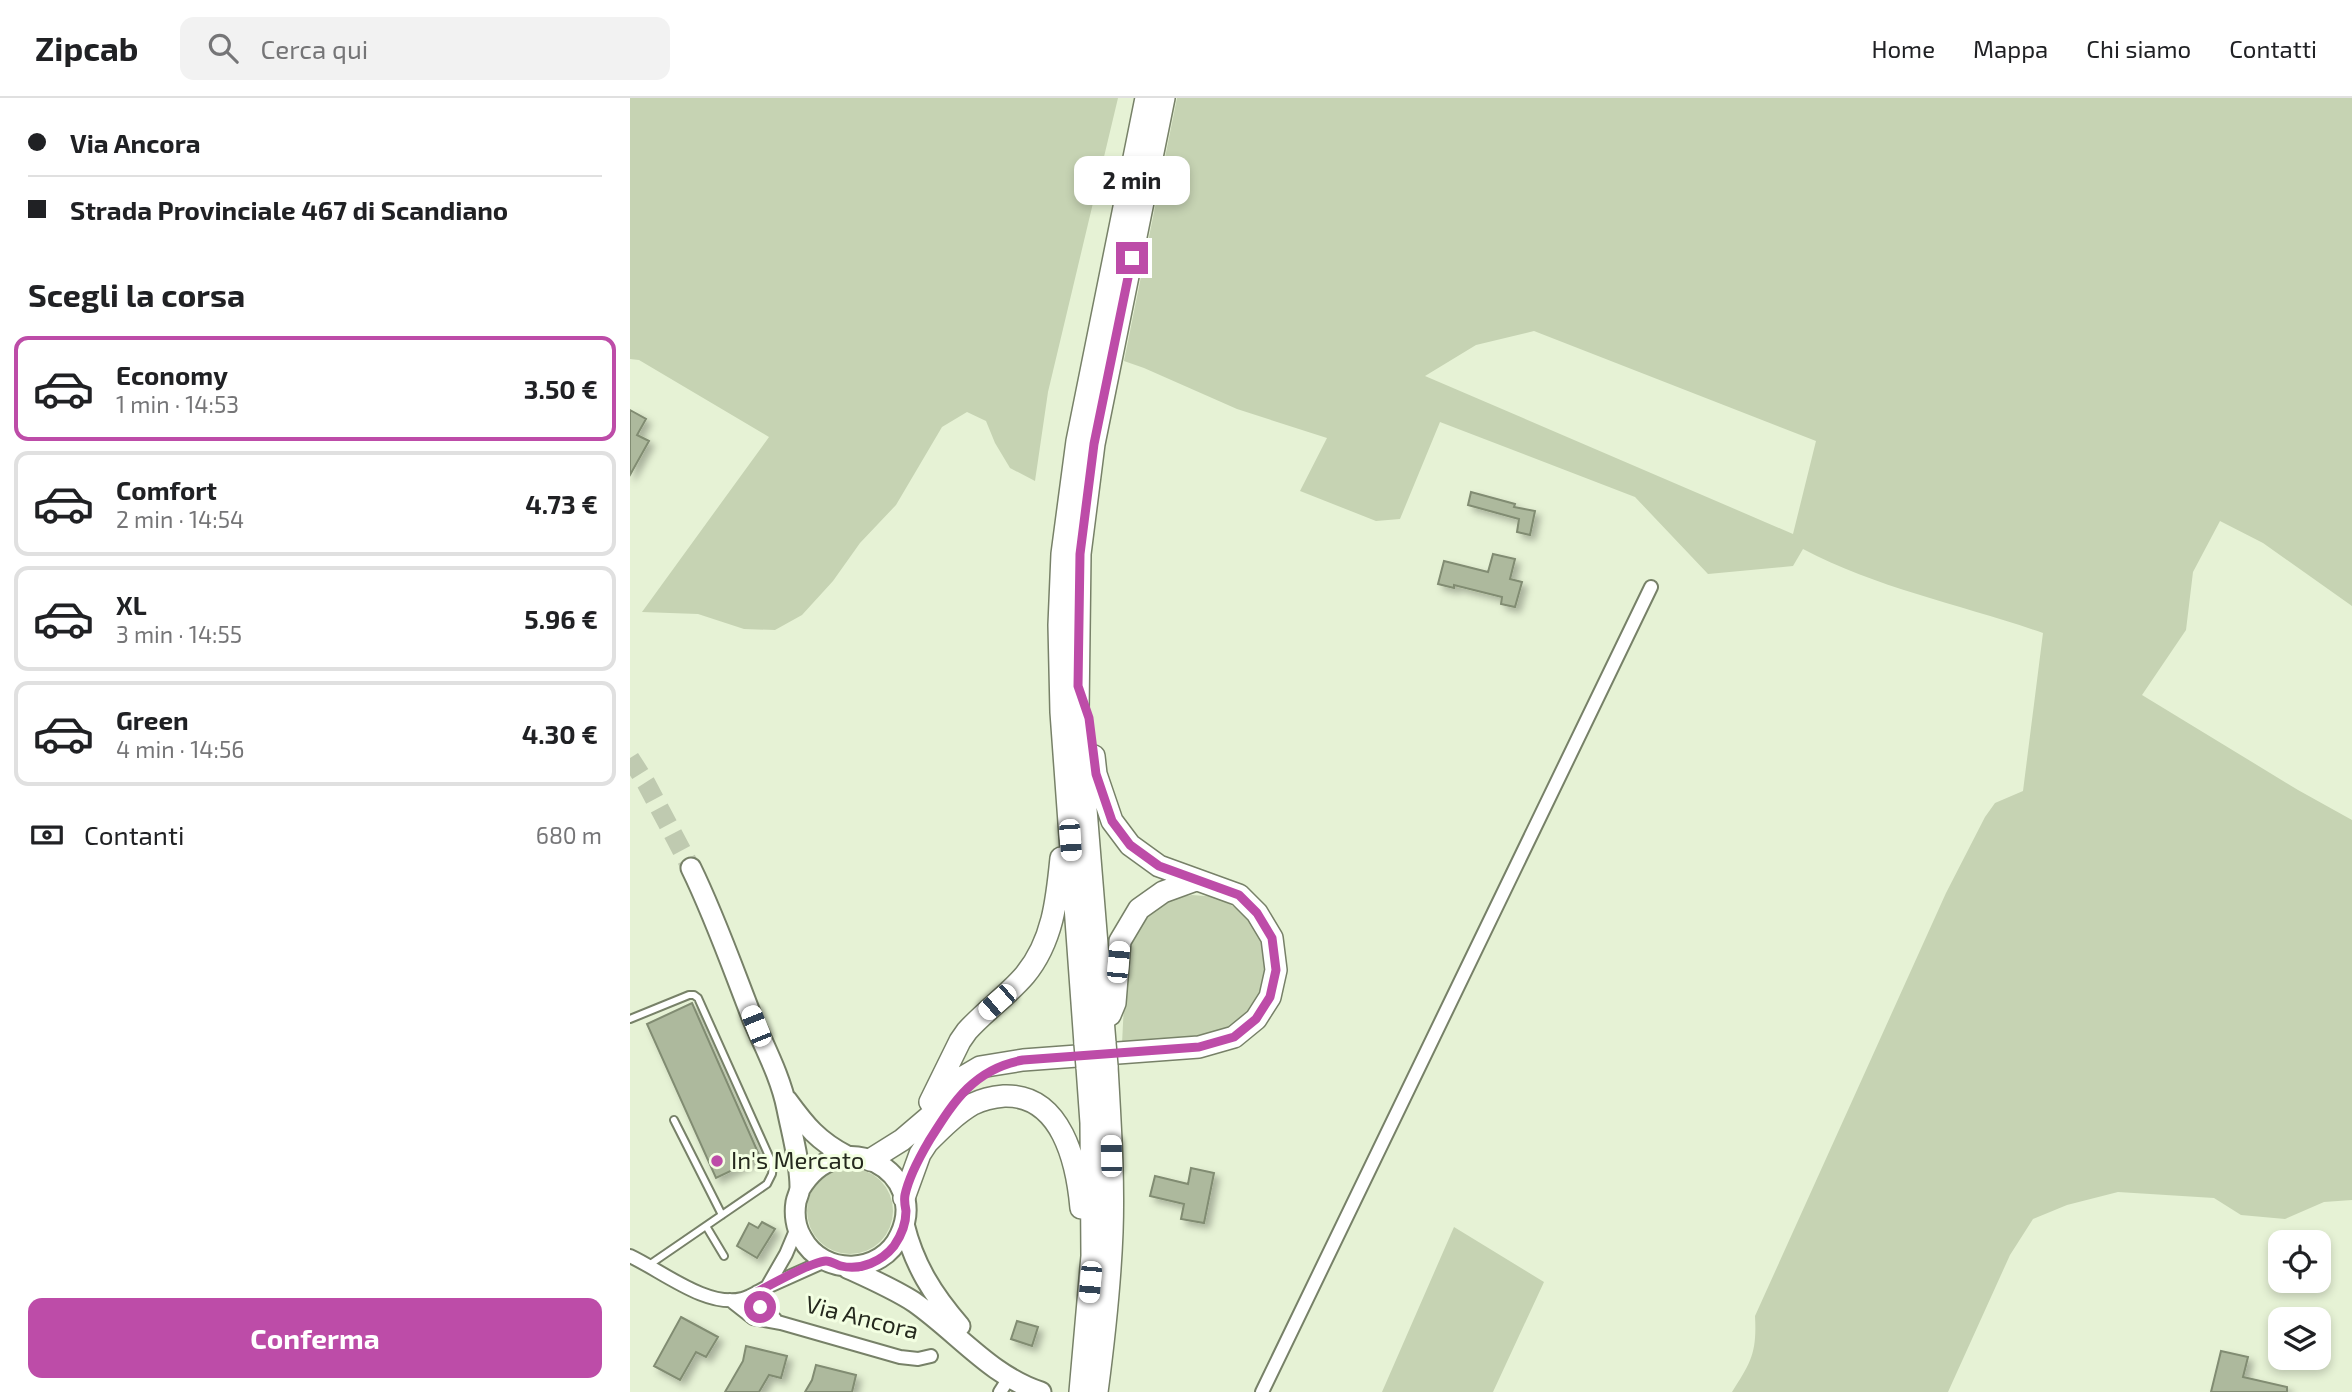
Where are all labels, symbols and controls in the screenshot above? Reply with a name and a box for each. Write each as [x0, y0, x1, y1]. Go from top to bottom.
search box [180, 17, 670, 80]
text: Zipcab [35, 28, 138, 68]
icon: search [204, 29, 242, 67]
text: Cerca qui [260, 33, 368, 64]
text: Home [1871, 34, 1935, 63]
text: Mappa [1973, 34, 2048, 63]
text: Chi siamo [2086, 34, 2191, 63]
text: Contatti [2229, 34, 2317, 63]
text: Via Ancora [70, 127, 201, 158]
callout: 2 min [1074, 156, 1190, 206]
text: 2 min [1103, 166, 1161, 194]
text: Strada Provinciale 467 di Scandiano [70, 194, 508, 225]
route end [1116, 242, 1148, 274]
text: Scegli la corsa [28, 275, 245, 313]
icon: car [32, 357, 95, 420]
text: Economy [116, 359, 228, 390]
text: 3.50 € [524, 373, 598, 404]
text: 1 min · 14:53 [116, 390, 239, 418]
icon: car [32, 472, 95, 535]
text: Comfort [116, 474, 217, 505]
text: 4.73 € [525, 488, 598, 519]
text: 2 min · 14:54 [116, 505, 244, 533]
icon: car [32, 587, 95, 650]
text: XL [116, 589, 147, 620]
text: 5.96 € [524, 603, 598, 634]
text: 3 min · 14:55 [116, 620, 242, 648]
icon: car [32, 702, 95, 765]
text: Green [116, 704, 189, 735]
text: 4.30 € [522, 718, 598, 749]
text: 4 min · 14:56 [116, 735, 244, 763]
icon: cash [28, 816, 66, 854]
car [1059, 818, 1082, 862]
text: Contanti [84, 819, 184, 850]
text: 680 m [536, 821, 602, 849]
car [1106, 940, 1131, 984]
car [975, 980, 1020, 1024]
car [739, 1003, 774, 1049]
car [1101, 1135, 1122, 1177]
place label: In's Mercato [731, 1145, 865, 1174]
marker: In's Mercato [709, 1153, 725, 1169]
map controls [2268, 1230, 2331, 1370]
button: locate [2268, 1230, 2331, 1293]
car [1078, 1260, 1103, 1304]
street label: Via Ancora [803, 1289, 922, 1345]
route start [744, 1291, 776, 1323]
button: Conferma [28, 1298, 602, 1378]
button: layers [2268, 1307, 2331, 1370]

